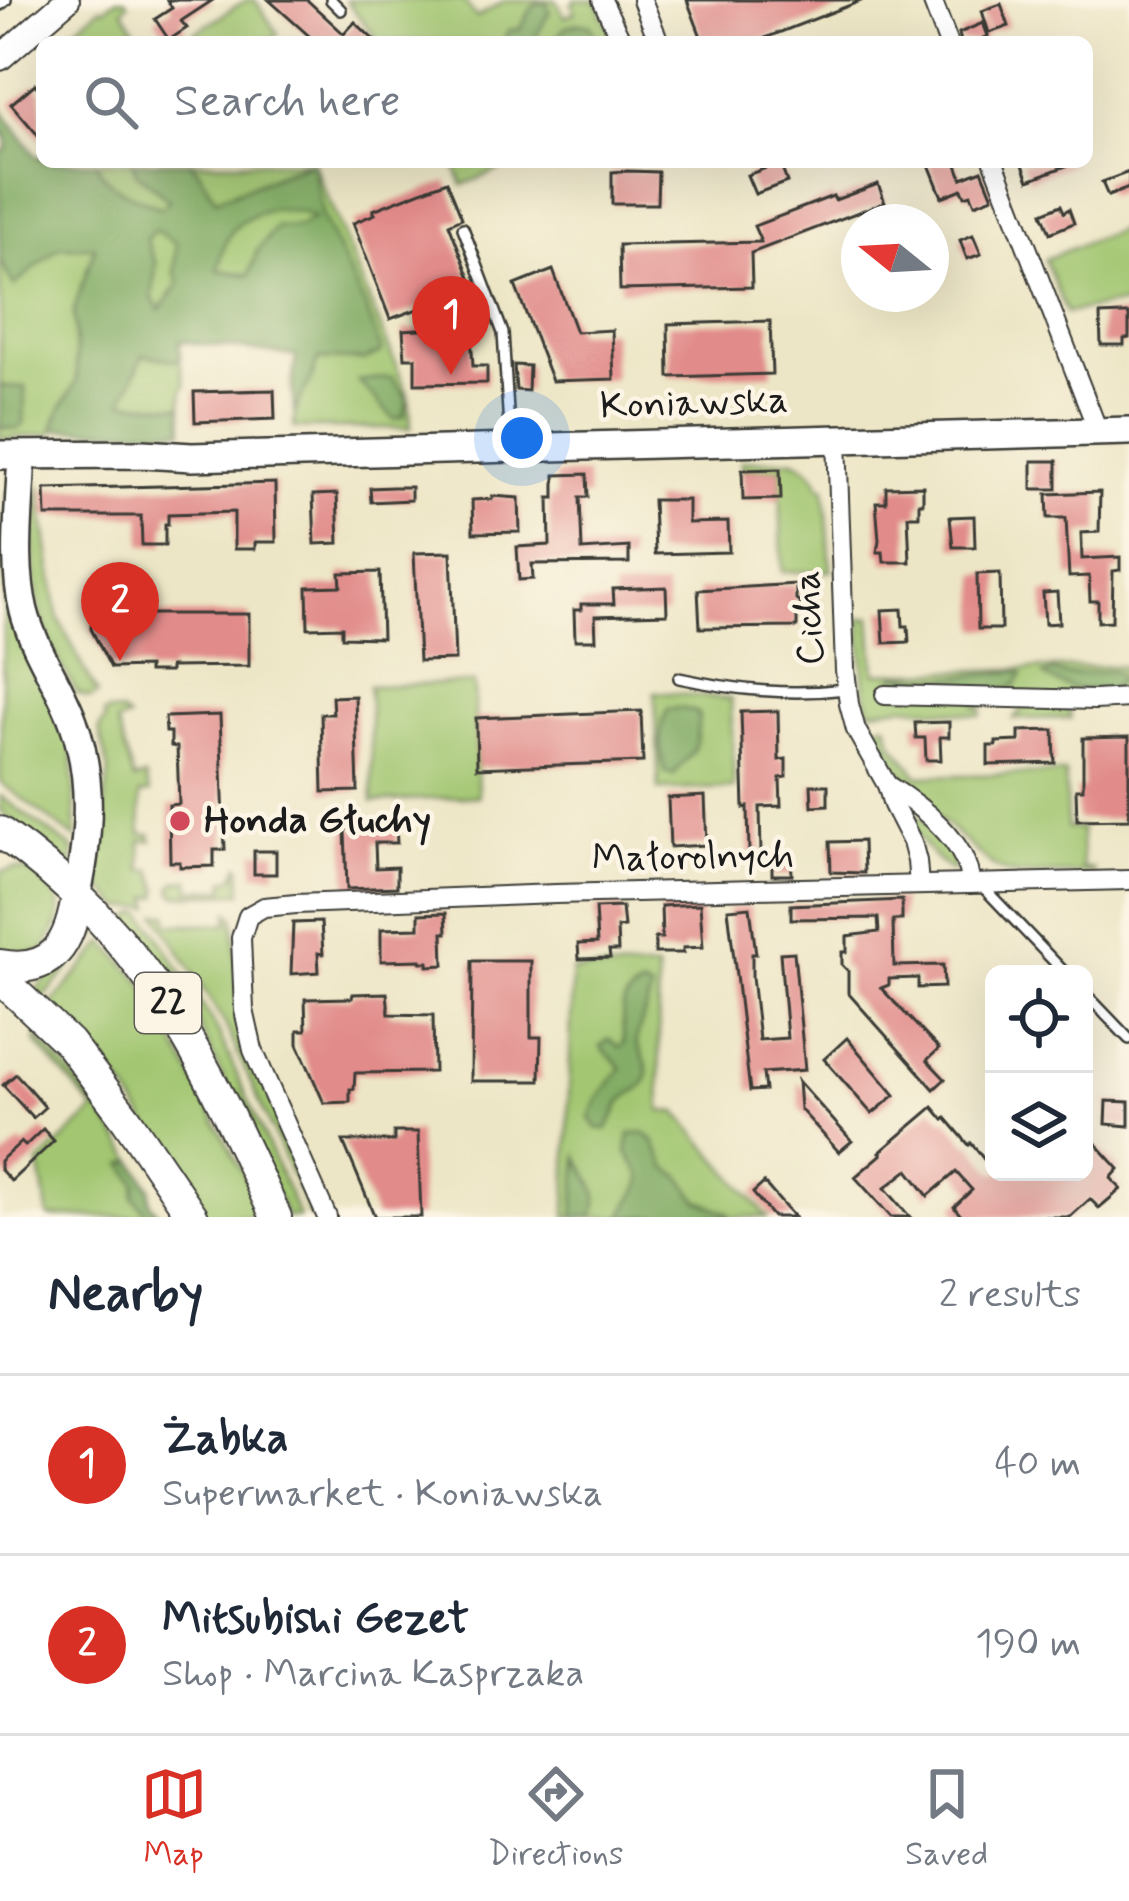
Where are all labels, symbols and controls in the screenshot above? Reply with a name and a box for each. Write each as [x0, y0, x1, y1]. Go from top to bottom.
search box [36, 36, 1093, 168]
icon: search [78, 69, 144, 135]
text: Search here [174, 73, 401, 132]
north arrow [841, 204, 949, 312]
pin: 1 [412, 276, 490, 375]
street label: Koniawska [599, 375, 789, 433]
your location [492, 408, 552, 468]
pin: 2 [81, 562, 159, 661]
street label: Cicha [782, 569, 838, 667]
place label: Honda Głuchy [204, 796, 431, 847]
marker: Honda Głuchy [167, 808, 193, 834]
street label: Małorolnych [591, 831, 795, 885]
map controls [985, 965, 1093, 1181]
button: locate [985, 965, 1093, 1073]
road number: 22 [135, 973, 201, 1033]
button: layers [985, 1073, 1093, 1181]
text: Nearby [48, 1262, 203, 1328]
text: 2 results [939, 1270, 1081, 1321]
text: Żabka [162, 1410, 289, 1469]
text: 1 [78, 1439, 96, 1490]
text: 40 m [994, 1439, 1081, 1490]
text: Supermarket · Koniawska [162, 1469, 603, 1520]
text: Mitsubishi Gezet [162, 1590, 469, 1649]
text: 2 [77, 1619, 97, 1670]
text: 190 m [975, 1619, 1081, 1670]
text: Shop · Marcina Kasprzaka [162, 1649, 584, 1700]
tab: Map [141, 1761, 207, 1877]
tab: Directions [488, 1761, 624, 1877]
tab: Saved [905, 1761, 988, 1877]

